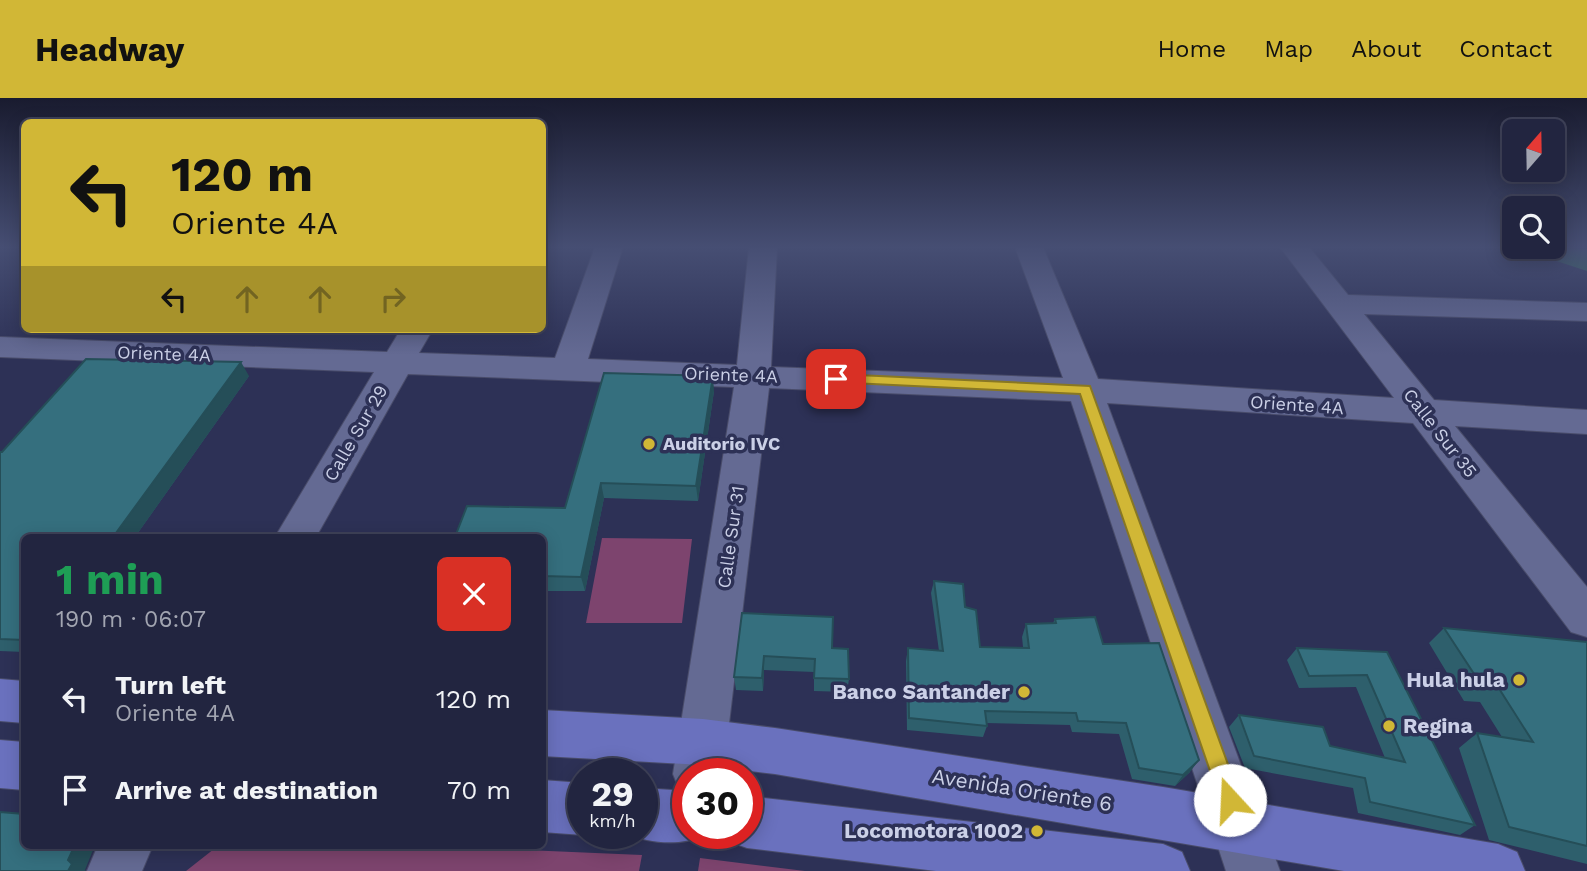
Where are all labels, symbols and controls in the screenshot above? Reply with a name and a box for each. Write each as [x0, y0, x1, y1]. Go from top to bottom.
text: Headway [35, 30, 184, 69]
text: Home [1158, 35, 1226, 63]
text: Map [1264, 35, 1313, 63]
text: About [1351, 35, 1421, 63]
text: Contact [1459, 35, 1552, 63]
north arrow [1502, 119, 1564, 182]
map controls [1502, 119, 1565, 259]
text: 120 m [171, 145, 313, 203]
icon: left [56, 147, 147, 238]
button: search [1502, 196, 1565, 259]
text: Oriente 4A [171, 204, 338, 242]
icon: left [155, 280, 193, 318]
icon: ahead [228, 280, 266, 318]
icon: ahead [301, 280, 339, 318]
icon: right [374, 280, 412, 318]
street label: Oriente 4A [117, 341, 211, 366]
pin [806, 349, 866, 409]
icon: arrive [817, 360, 855, 398]
street label: Oriente 4A [684, 362, 778, 387]
street label: Calle Sur 29 [320, 381, 391, 484]
street label: Calle Sur 35 [1399, 384, 1482, 481]
street label: Oriente 4A [1249, 391, 1345, 418]
place label: Auditorio IVC [663, 433, 780, 454]
marker: Auditorio IVC [641, 436, 657, 452]
street label: Calle Sur 31 [713, 484, 748, 589]
text: 1 min [56, 555, 164, 604]
button: close [437, 557, 511, 631]
text: 190 m · 06:07 [56, 606, 206, 633]
place label: Hula hula [1406, 667, 1506, 692]
text: Turn left [115, 670, 226, 700]
marker: Hula hula [1511, 672, 1527, 688]
place label: Banco Santander [832, 679, 1010, 704]
icon: left [56, 680, 94, 718]
text: 120 m [436, 684, 511, 714]
marker: Banco Santander [1016, 684, 1032, 700]
text: Oriente 4A [115, 700, 235, 727]
place label: Regina [1403, 713, 1473, 738]
marker: Regina [1381, 718, 1397, 734]
speed limit sign: 30 [672, 758, 763, 849]
street label: Avenida Oriente 6 [930, 763, 1114, 816]
position arrow [1193, 763, 1267, 837]
icon: arrive [56, 771, 94, 809]
text: 29 [591, 773, 634, 815]
text: Arrive at destination [115, 775, 378, 805]
text: 70 m [447, 775, 511, 805]
text: km/h [589, 810, 636, 831]
place label: Locomotora 1002 [844, 818, 1023, 843]
marker: Locomotora 1002 [1029, 823, 1045, 839]

